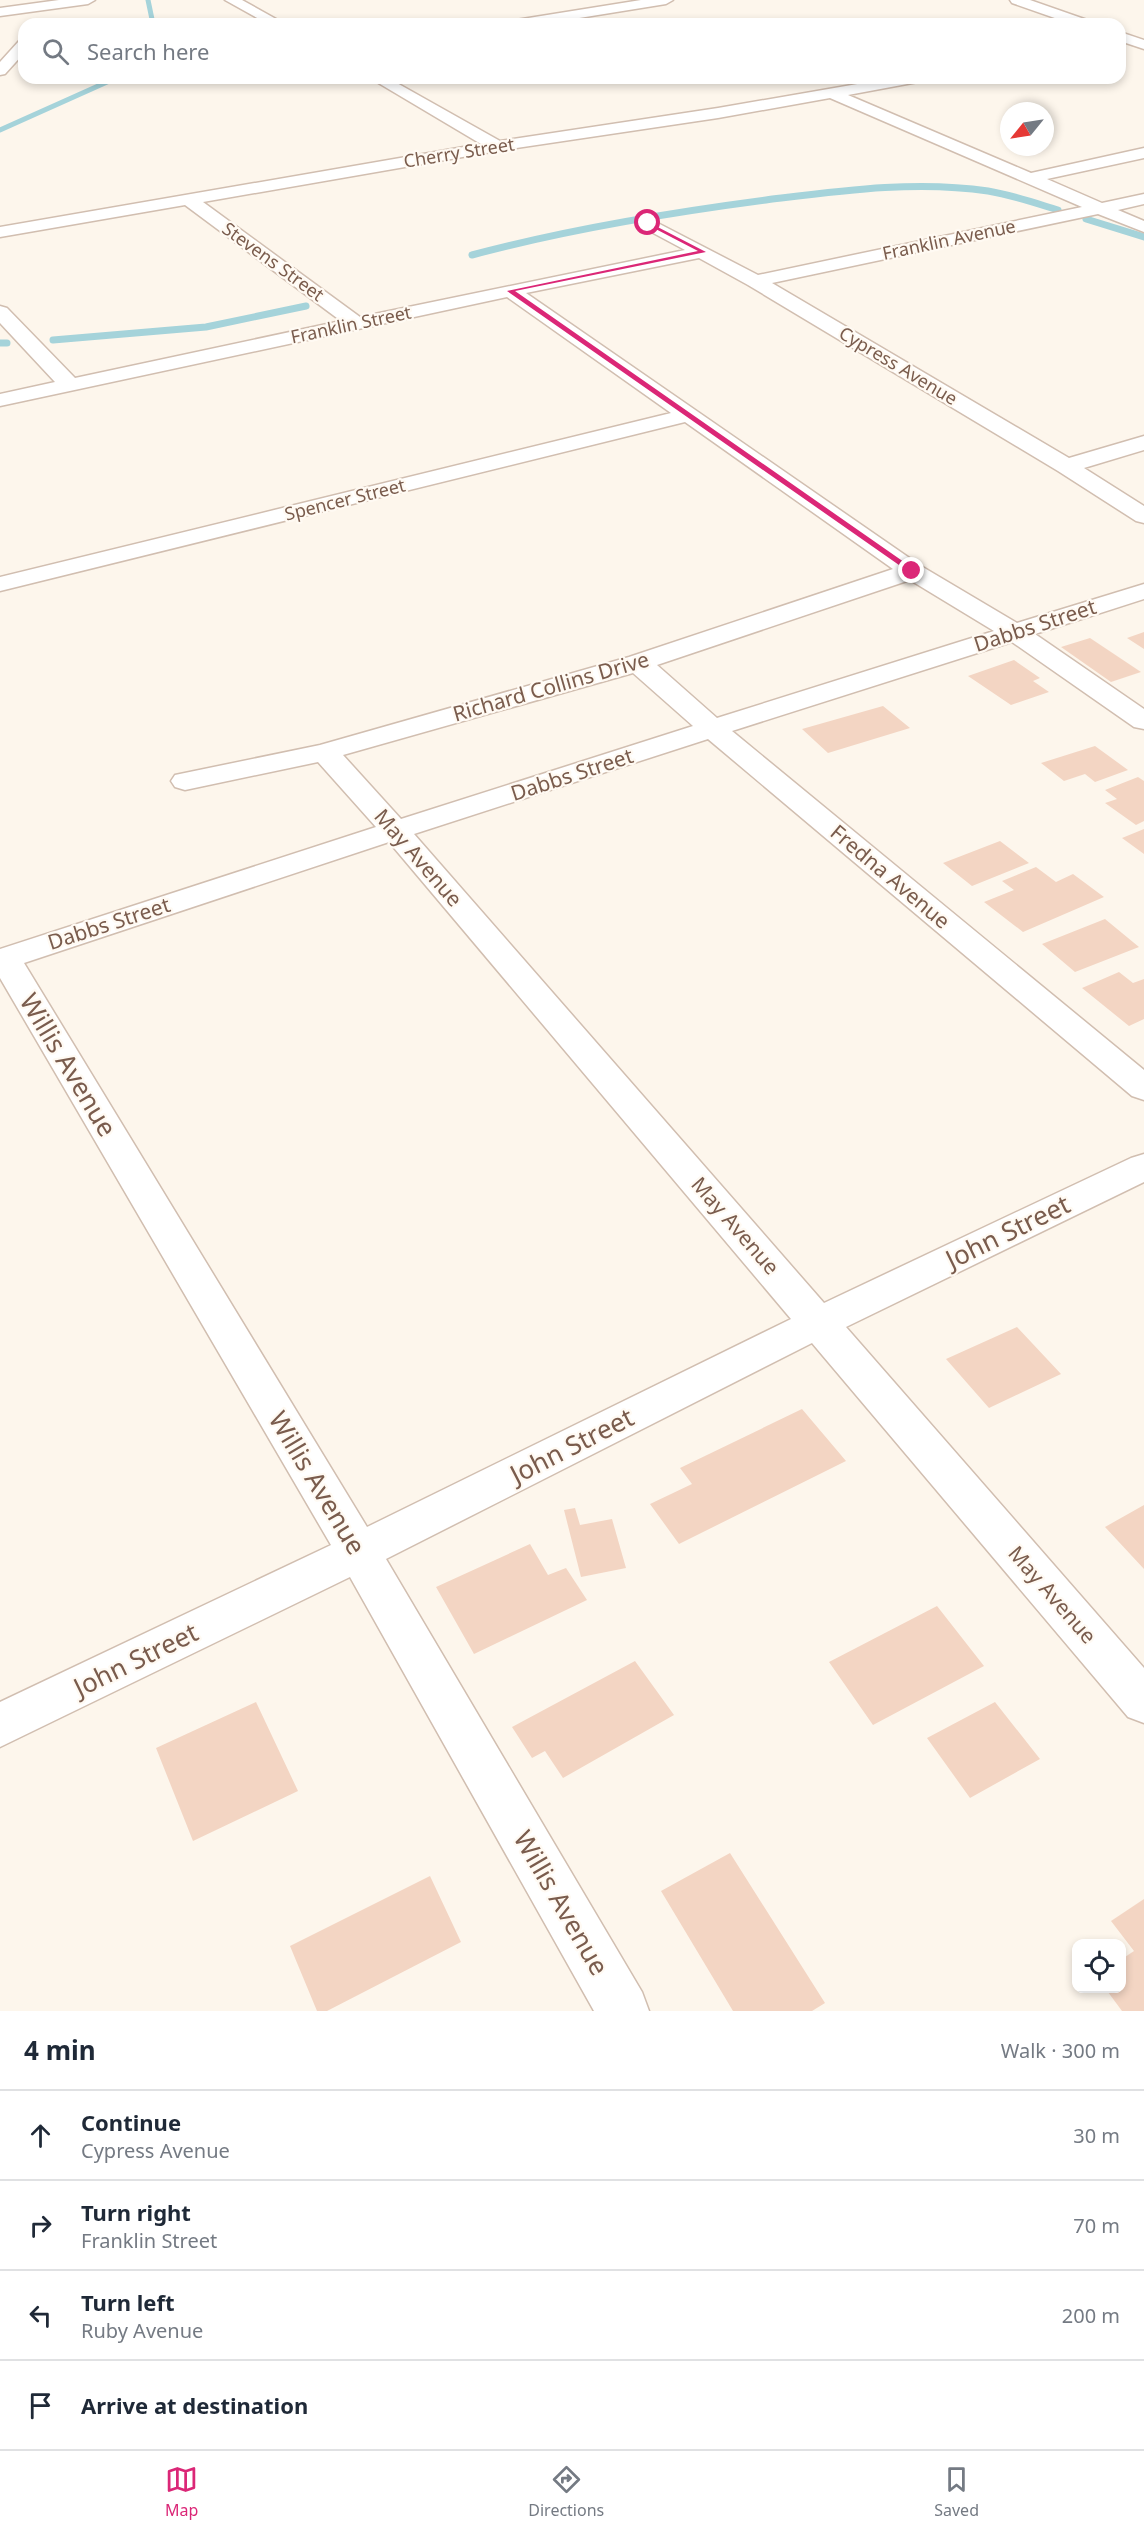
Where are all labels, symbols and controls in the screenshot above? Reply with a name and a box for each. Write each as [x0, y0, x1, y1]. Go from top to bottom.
search box [18, 18, 1126, 84]
icon: search [39, 35, 72, 68]
text: Search here [87, 36, 209, 66]
north arrow [1000, 102, 1054, 156]
street label: Cherry Street [402, 131, 516, 173]
route start [634, 209, 660, 235]
street label: Franklin Avenue [880, 213, 1018, 265]
street label: Stevens Street [218, 216, 330, 307]
street label: Franklin Street [288, 299, 414, 349]
street label: Cypress Avenue [835, 320, 962, 410]
street label: Spencer Street [282, 472, 408, 526]
route end [898, 557, 924, 583]
street label: Dabbs Street [970, 592, 1100, 658]
street label: Richard Collins Drive [449, 645, 652, 727]
street label: Dabbs Street [507, 741, 637, 807]
street label: May Avenue [369, 803, 469, 912]
street label: Fredna Avenue [825, 818, 956, 934]
street label: Dabbs Street [44, 890, 174, 956]
street label: Willis Avenue [12, 986, 126, 1143]
street label: May Avenue [686, 1171, 786, 1280]
street label: John Street [937, 1185, 1076, 1278]
street label: John Street [501, 1399, 640, 1493]
street label: Willis Avenue [261, 1404, 375, 1561]
street label: May Avenue [1003, 1540, 1103, 1649]
street label: John Street [65, 1613, 204, 1706]
street label: Willis Avenue [506, 1824, 618, 1981]
map controls [1072, 1939, 1126, 1993]
button: locate [1072, 1939, 1126, 1993]
text: 4 min [24, 2032, 96, 2068]
text: Walk · 300 m [1001, 2037, 1120, 2064]
text: Continue [81, 2107, 181, 2137]
icon: ahead [24, 2119, 57, 2152]
text: 30 m [1073, 2122, 1120, 2149]
text: Cypress Avenue [81, 2137, 230, 2164]
text: Turn right [81, 2197, 191, 2227]
icon: right [24, 2209, 57, 2242]
text: 70 m [1073, 2212, 1120, 2239]
text: Franklin Street [81, 2227, 217, 2254]
text: Turn left [81, 2287, 175, 2317]
icon: left [24, 2299, 57, 2332]
text: 200 m [1062, 2302, 1120, 2329]
text: Ruby Avenue [81, 2317, 203, 2344]
icon: arrive [24, 2389, 57, 2422]
text: Arrive at destination [81, 2390, 308, 2420]
tab: Map [165, 2463, 198, 2521]
tab: Directions [528, 2463, 604, 2521]
tab: Saved [934, 2463, 979, 2521]

